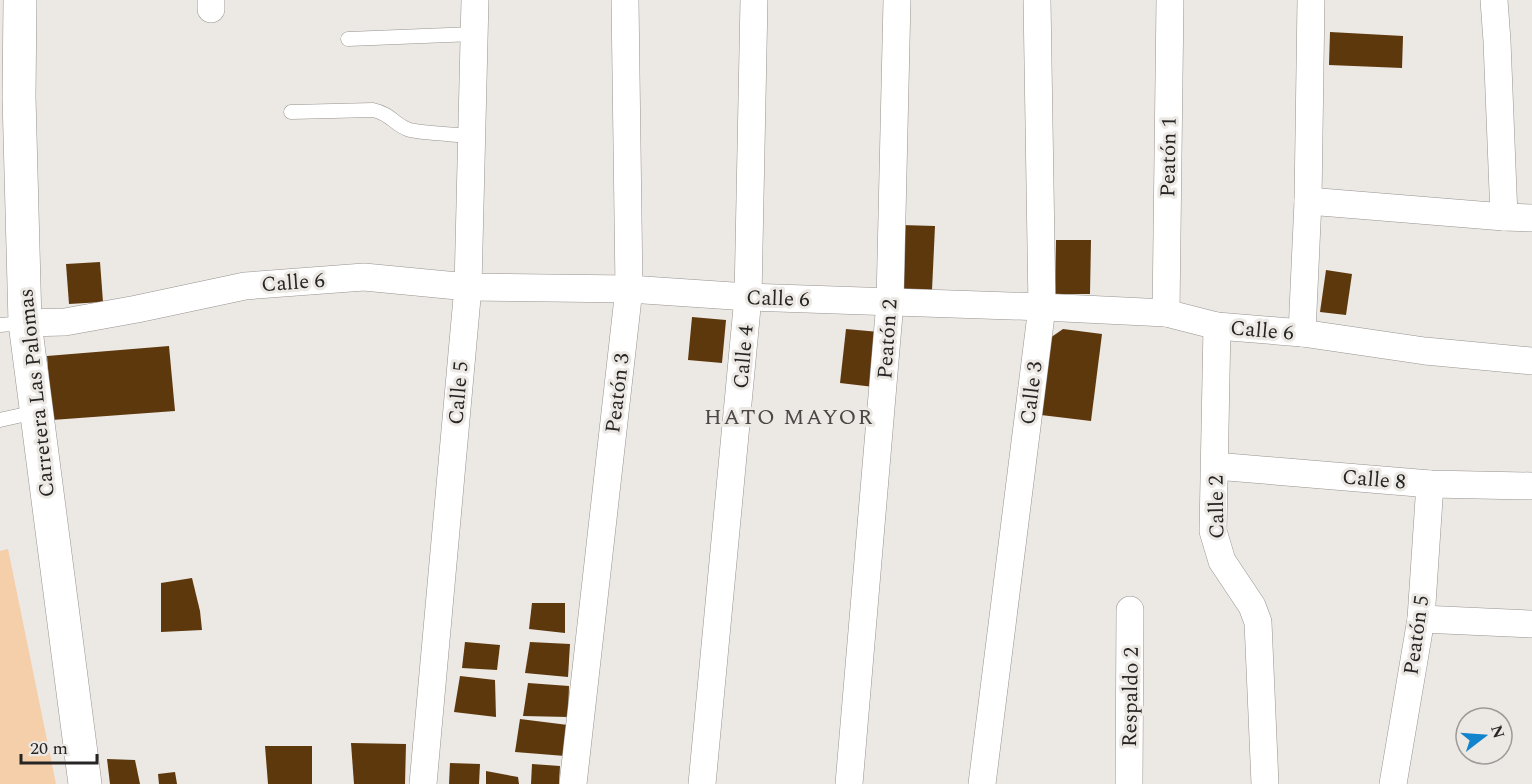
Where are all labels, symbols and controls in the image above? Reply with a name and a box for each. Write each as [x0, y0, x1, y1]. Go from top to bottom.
street label: Peatón 1 [1152, 117, 1186, 197]
street label: Calle 6 [260, 265, 326, 301]
street label: Calle 6 [746, 282, 810, 316]
street label: Carretera Las Palomas [10, 287, 64, 499]
street label: Peatón 2 [869, 298, 907, 380]
street label: Calle 6 [1229, 312, 1295, 350]
street label: Calle 4 [725, 323, 763, 390]
street label: Peatón 3 [597, 351, 639, 435]
street label: Calle 3 [1012, 359, 1052, 427]
street label: Calle 5 [440, 360, 478, 426]
district label: HATO MAYOR [704, 401, 874, 434]
street label: Calle 8 [1341, 461, 1407, 499]
street label: Calle 2 [1200, 475, 1234, 539]
street label: Peatón 5 [1396, 593, 1438, 677]
street label: Respaldo 2 [1114, 647, 1148, 747]
north arrow [1454, 706, 1514, 766]
text: N [1484, 722, 1511, 742]
scale bar [21, 727, 98, 765]
text: 20 m [30, 735, 68, 762]

